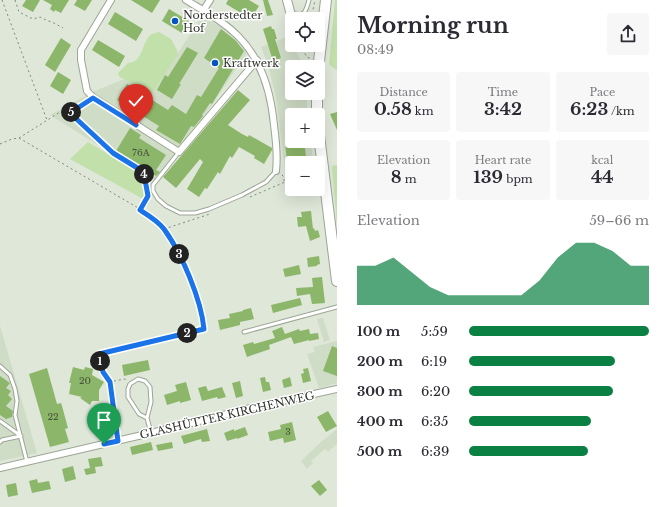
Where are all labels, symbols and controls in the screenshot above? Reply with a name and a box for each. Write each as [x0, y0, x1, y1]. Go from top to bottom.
place label: Norderstedter Hof [183, 8, 263, 35]
map controls [285, 12, 325, 196]
button: locate [285, 12, 325, 52]
text: Morning run [357, 12, 509, 39]
button: share [607, 13, 649, 55]
marker: Norderstedter Hof [170, 16, 180, 26]
text: 08:49 [357, 41, 394, 58]
place label: Kraftwerk [223, 56, 279, 70]
marker: Kraftwerk [210, 58, 220, 68]
button: layers [285, 60, 325, 100]
pin [119, 84, 153, 125]
text: Distance [379, 85, 428, 99]
text: Time [488, 85, 518, 99]
text: Pace [589, 85, 615, 99]
icon: check [125, 90, 147, 112]
text: 0.58 [374, 99, 412, 120]
text: 3:42 [484, 99, 522, 120]
text: 6:23 [570, 99, 608, 120]
pin: 5 [61, 102, 81, 122]
text: km [412, 104, 433, 118]
text: /km [608, 104, 635, 118]
text: 5 [68, 105, 74, 119]
button: + [285, 108, 325, 148]
house number: 76A [132, 147, 151, 158]
text: Elevation [377, 153, 430, 167]
text: Heart rate [475, 153, 531, 167]
text: kcal [591, 153, 613, 167]
button: − [285, 156, 325, 196]
pin: 4 [134, 164, 154, 184]
text: 4 [140, 167, 148, 181]
text: 8 [391, 167, 402, 188]
text: 139 [473, 167, 503, 188]
text: 44 [591, 167, 614, 188]
text: m [402, 172, 417, 186]
text: bpm [503, 172, 533, 186]
text: Elevation [357, 212, 420, 229]
text: 59–66 m [589, 212, 649, 229]
pin: 3 [169, 244, 189, 264]
text: 3 [175, 247, 183, 261]
pin: 2 [177, 323, 197, 343]
text: 100 m [357, 323, 400, 340]
text: 5:59 [421, 323, 448, 340]
text: 2 [183, 326, 191, 340]
pin: 1 [90, 351, 110, 371]
text: 200 m [357, 353, 403, 370]
text: 6:19 [421, 353, 447, 370]
text: 1 [98, 354, 102, 368]
house number: 20 [79, 375, 91, 386]
text: 300 m [357, 383, 403, 400]
text: 6:20 [421, 383, 450, 400]
street label: GLASHÜTTER KIRCHENWEG [138, 388, 316, 442]
pin [87, 403, 121, 444]
icon: arrive [93, 409, 115, 431]
house number: 22 [47, 411, 59, 422]
text: 400 m [357, 413, 403, 430]
text: 6:35 [421, 413, 448, 430]
house number: 3 [285, 426, 291, 437]
text: 500 m [357, 443, 402, 460]
text: 6:39 [421, 443, 449, 460]

